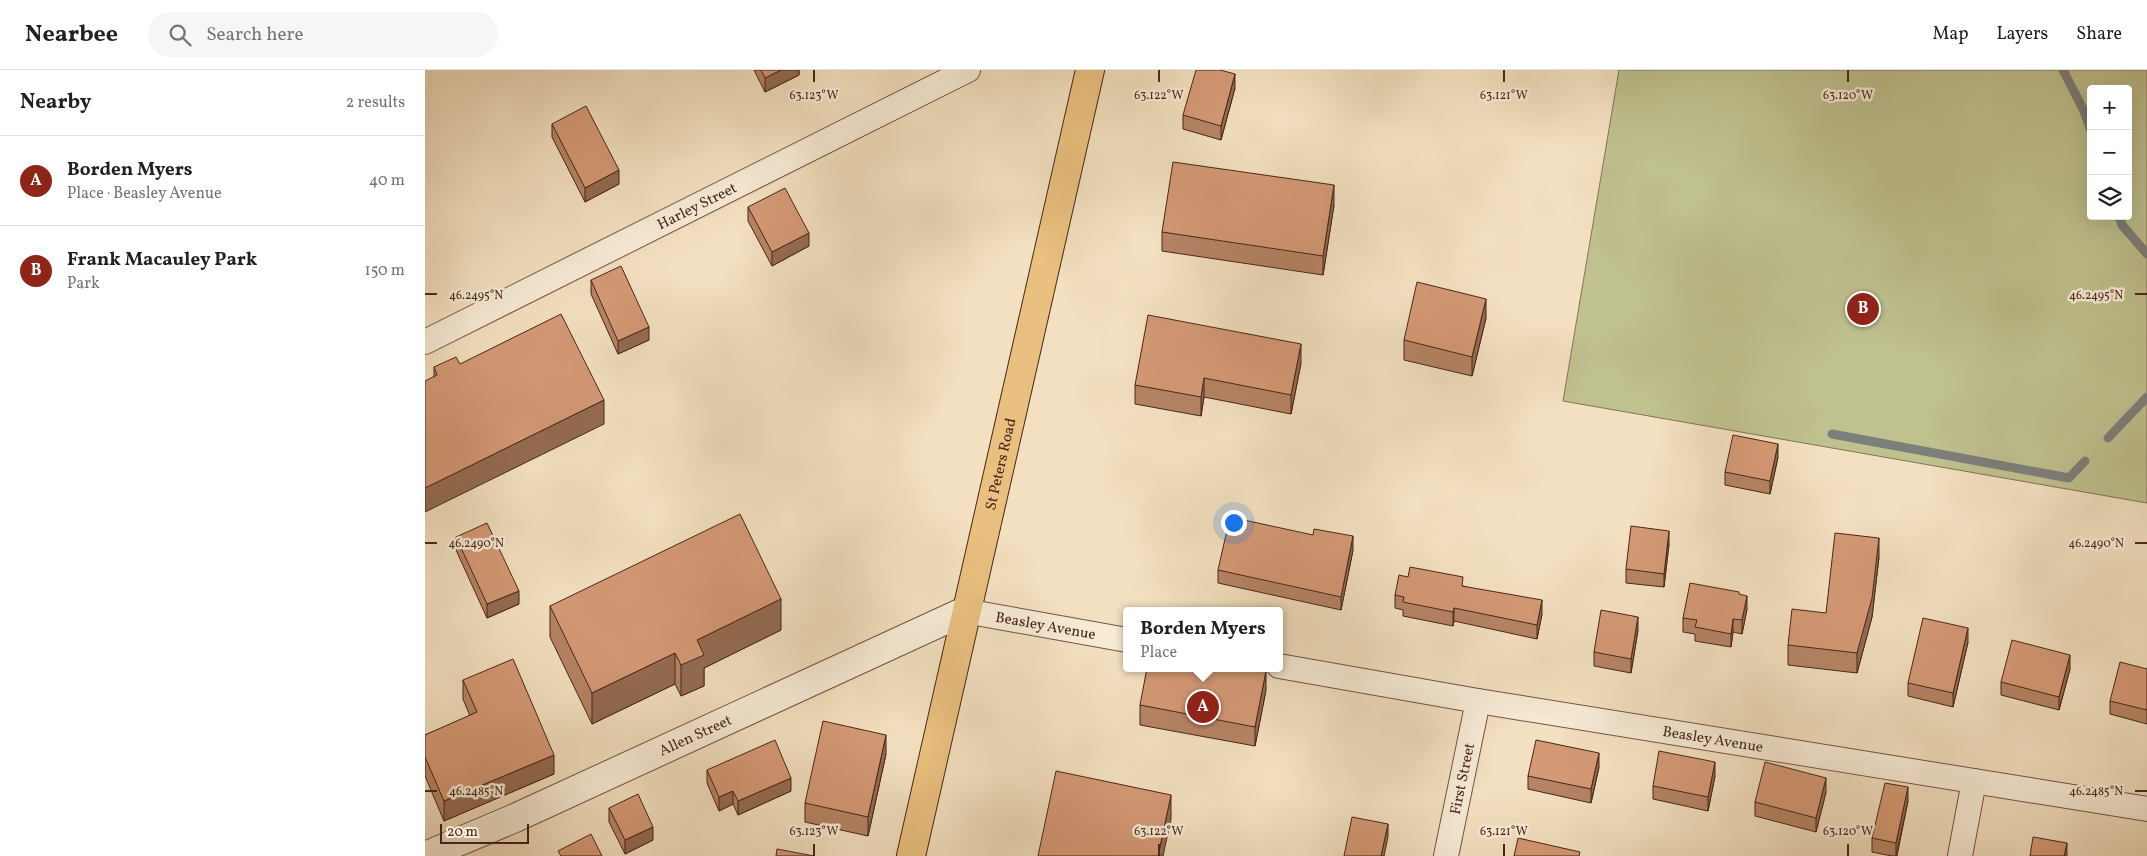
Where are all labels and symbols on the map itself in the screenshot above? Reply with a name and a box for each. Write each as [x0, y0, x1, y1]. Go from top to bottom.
text: 63.123°W [790, 88, 838, 104]
text: 63.122°W [1134, 88, 1184, 104]
text: 63.121°W [1480, 88, 1528, 104]
text: 63.120°W [1823, 88, 1873, 104]
street label: Harley Street [654, 178, 741, 236]
text: 46.2495°N [449, 288, 503, 304]
text: 46.2495°N [2069, 288, 2123, 304]
pin: B [1847, 290, 1879, 328]
street label: St Peters Road [981, 416, 1022, 513]
your location [1221, 510, 1247, 536]
text: 46.2490°N [448, 536, 504, 552]
text: 46.2490°N [2068, 536, 2124, 552]
street label: Beasley Avenue [994, 608, 1097, 646]
pin: A [1187, 688, 1219, 726]
street label: Allen Street [656, 711, 736, 762]
street label: Beasley Avenue [1661, 722, 1765, 759]
street label: First Street [1446, 741, 1481, 817]
text: 46.2485°N [449, 784, 503, 800]
text: 46.2485°N [2069, 784, 2123, 800]
scale bar [440, 821, 529, 844]
text: 63.123°W [790, 824, 838, 840]
text: 63.122°W [1134, 824, 1184, 840]
text: 63.121°W [1480, 824, 1528, 840]
text: 63.120°W [1823, 824, 1873, 840]

